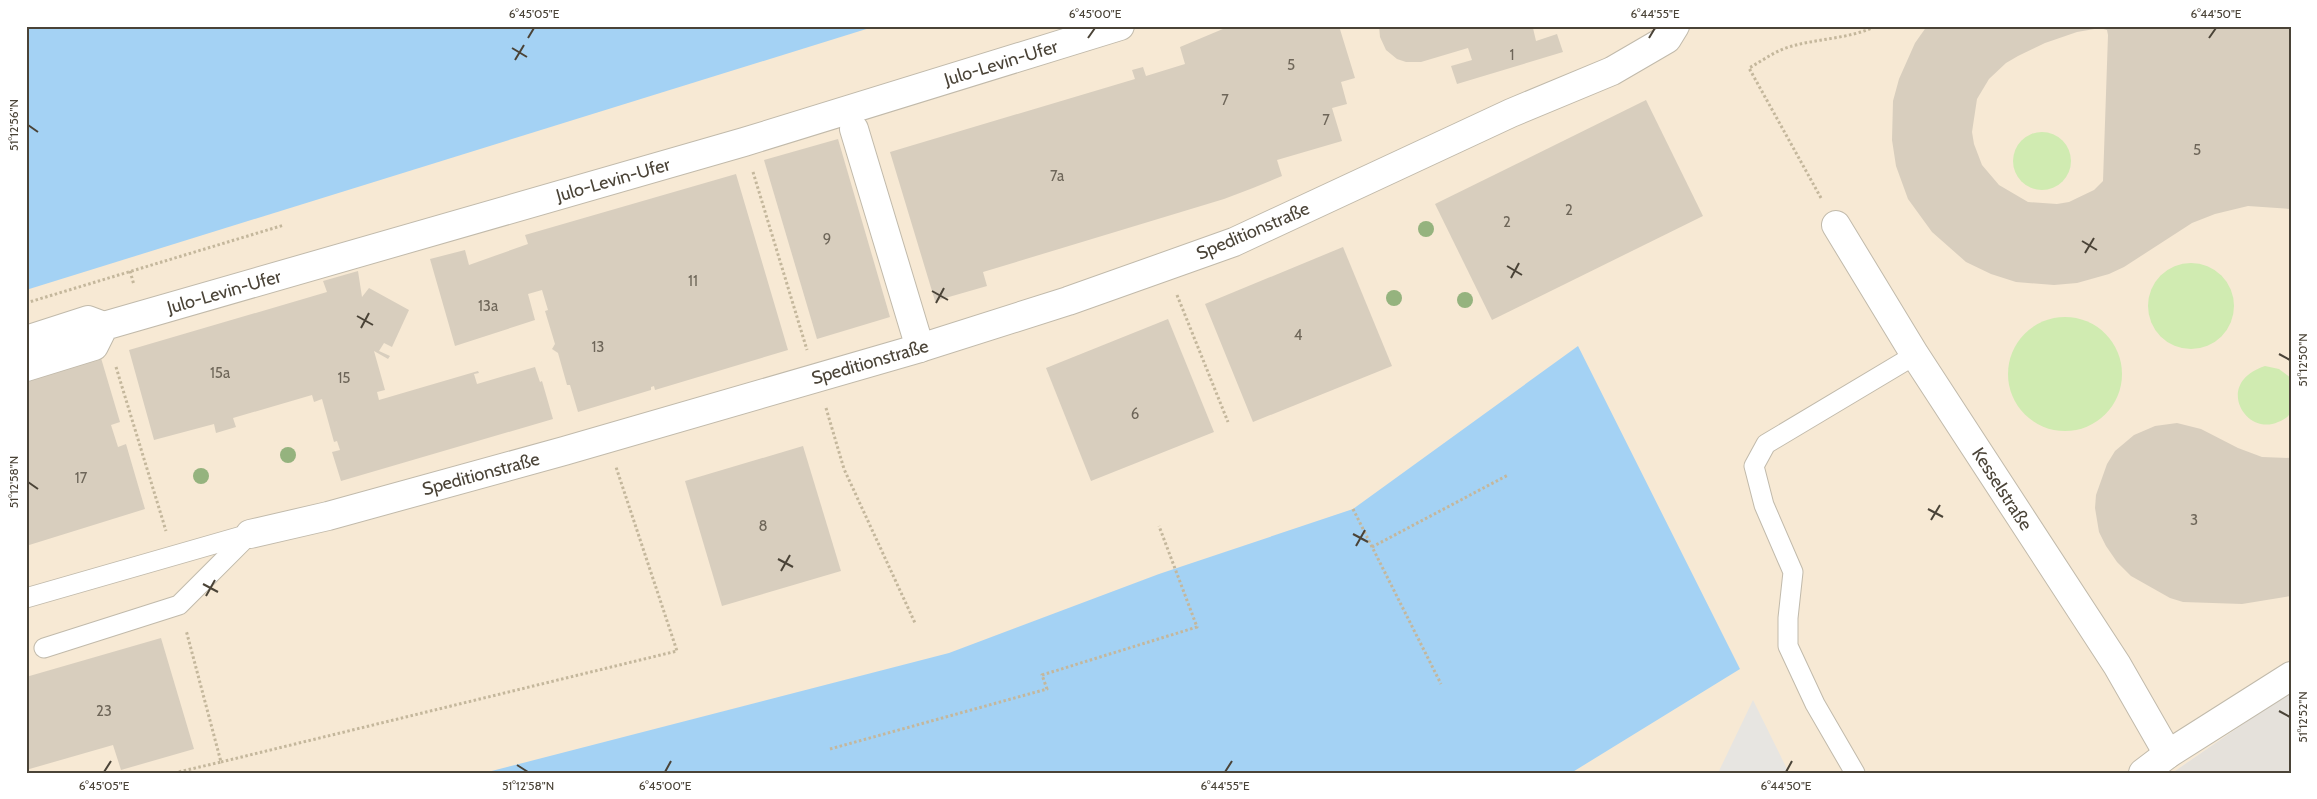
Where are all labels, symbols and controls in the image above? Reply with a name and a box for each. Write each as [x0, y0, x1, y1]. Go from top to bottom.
text: 6°45'05"E [509, 6, 560, 21]
text: 6°45'00"E [1069, 6, 1122, 21]
text: 6°44'55"E [1630, 6, 1680, 21]
text: 6°44'50"E [2190, 6, 2242, 21]
street label: Julo-Levin-Ufer [941, 35, 1061, 91]
house number: 1 [1510, 46, 1514, 64]
house number: 5 [1287, 56, 1295, 74]
house number: 7 [1221, 91, 1229, 109]
text: 51°12'56"N [6, 99, 21, 151]
house number: 7 [1322, 111, 1330, 129]
house number: 5 [2193, 141, 2201, 159]
street label: Julo-Levin-Ufer [553, 153, 673, 207]
house number: 7a [1050, 167, 1065, 185]
street label: Speditionstraße [1193, 197, 1313, 265]
house number: 2 [1565, 201, 1573, 219]
house number: 2 [1503, 213, 1511, 231]
house number: 9 [823, 230, 831, 248]
street label: Julo-Levin-Ufer [164, 265, 284, 319]
house number: 11 [688, 272, 698, 290]
house number: 13a [478, 297, 499, 315]
house number: 4 [1294, 326, 1303, 344]
text: 51°12'50"N [2295, 333, 2310, 387]
street label: Speditionstraße [809, 335, 931, 389]
house number: 13 [591, 338, 605, 356]
house number: 15a [210, 364, 231, 382]
house number: 15 [337, 369, 351, 387]
house number: 6 [1131, 405, 1139, 423]
street label: Kesselstraße [1967, 443, 2037, 535]
street label: Speditionstraße [420, 448, 542, 500]
text: 51°12'58"N [6, 456, 21, 508]
house number: 17 [75, 469, 88, 487]
house number: 3 [2190, 511, 2198, 529]
house number: 8 [758, 517, 768, 535]
text: 51°12'52"N [2295, 691, 2310, 743]
house number: 23 [96, 702, 112, 720]
text: 6°45'05"E [79, 778, 130, 793]
text: 51°12'58"N [502, 778, 554, 793]
text: 6°45'00"E [639, 778, 692, 793]
text: 6°44'55"E [1200, 778, 1250, 793]
text: 6°44'50"E [1760, 778, 1812, 793]

